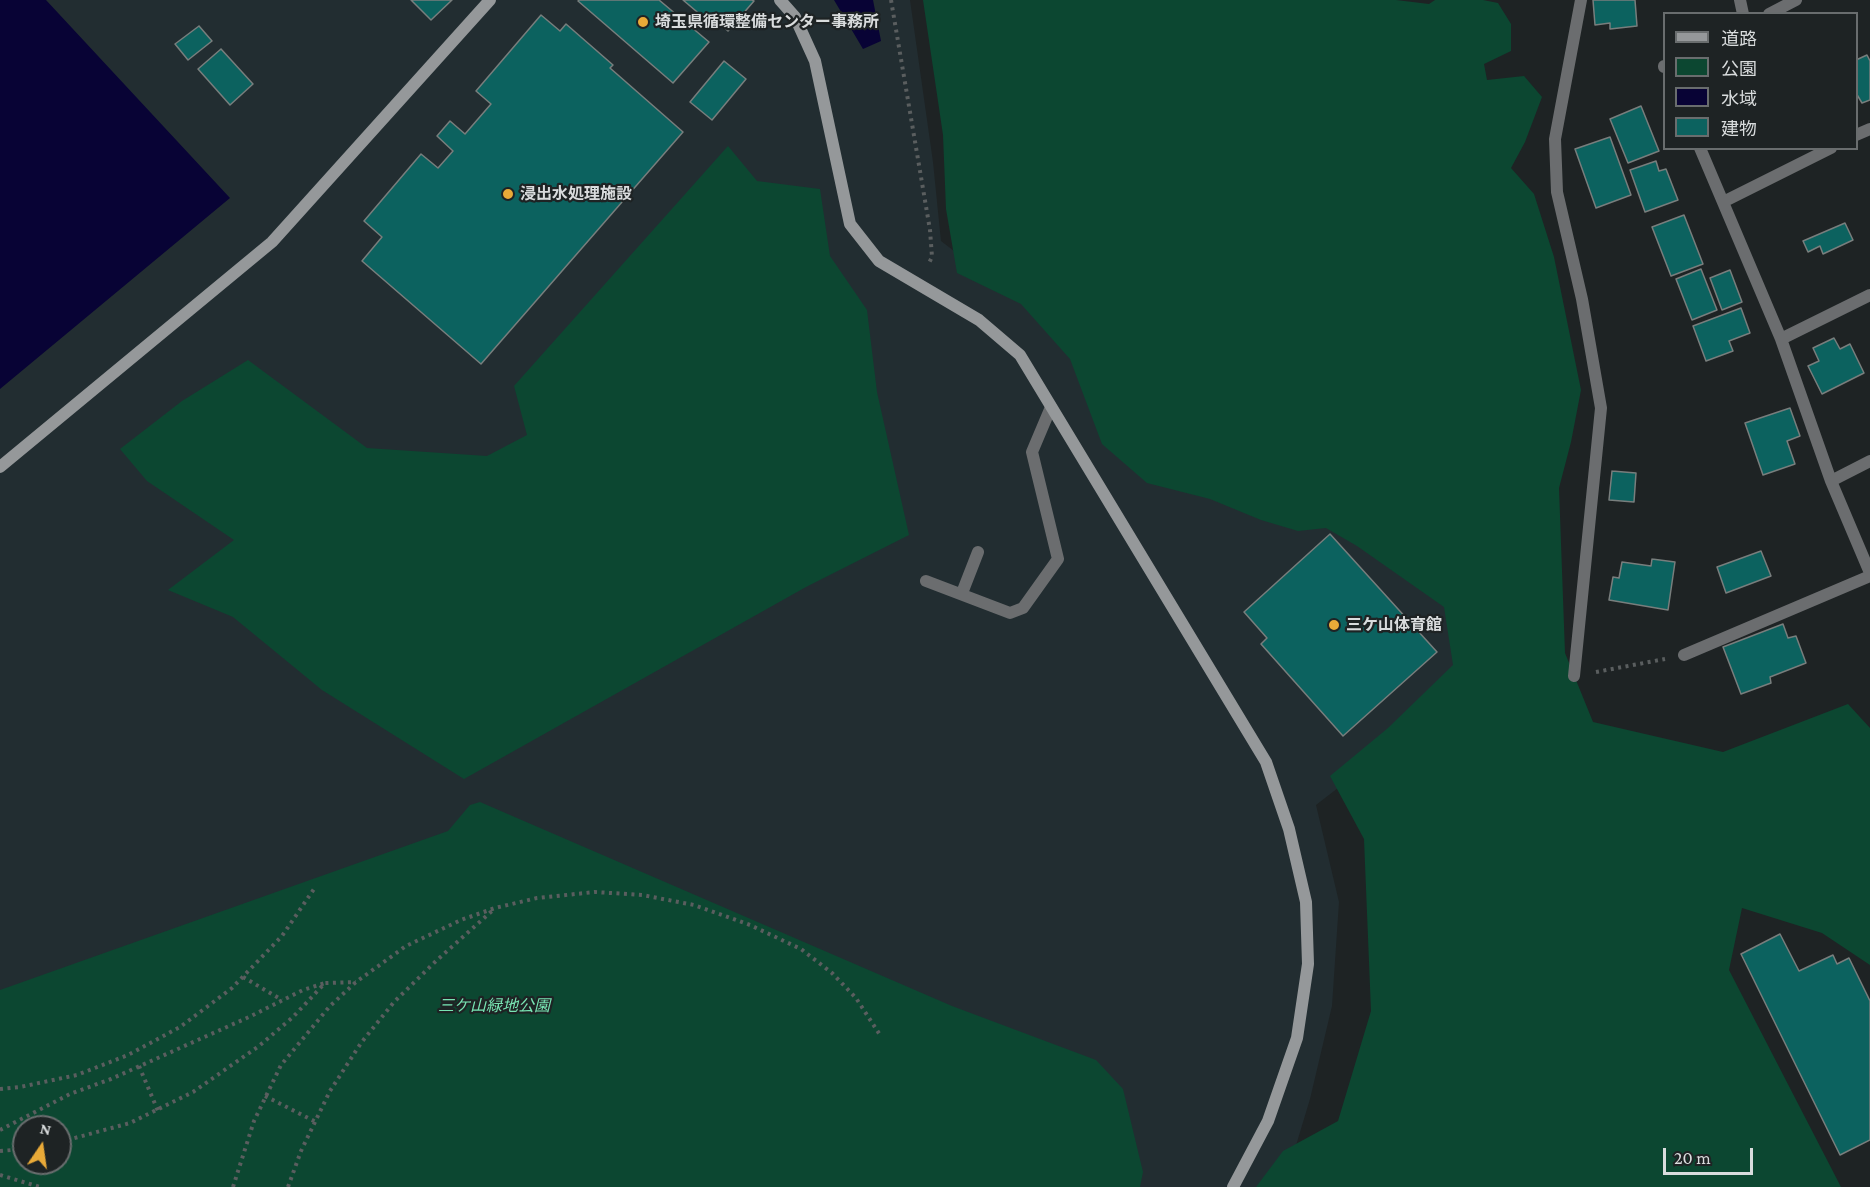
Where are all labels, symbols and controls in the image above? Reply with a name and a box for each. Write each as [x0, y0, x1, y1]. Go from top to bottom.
place label: 埼玉県循環整備センター事務所 [655, 12, 879, 32]
legend [1663, 12, 1858, 150]
marker: 埼玉県循環整備センター事務所 [636, 15, 650, 29]
text: 道路 [1721, 29, 1757, 49]
text: 公園 [1721, 59, 1757, 79]
text: 水域 [1721, 89, 1757, 109]
text: 建物 [1721, 119, 1757, 139]
place label: 浸出水処理施設 [520, 184, 632, 204]
marker: 浸出水処理施設 [501, 187, 515, 201]
place label: 三ケ山体育館 [1346, 615, 1442, 635]
marker: 三ケ山体育館 [1327, 618, 1341, 632]
park label: 三ケ山緑地公園 [438, 996, 550, 1016]
north arrow [12, 1115, 72, 1175]
text: N [38, 1119, 53, 1138]
scale bar [1666, 1136, 1756, 1174]
text: 20 m [1674, 1148, 1711, 1168]

